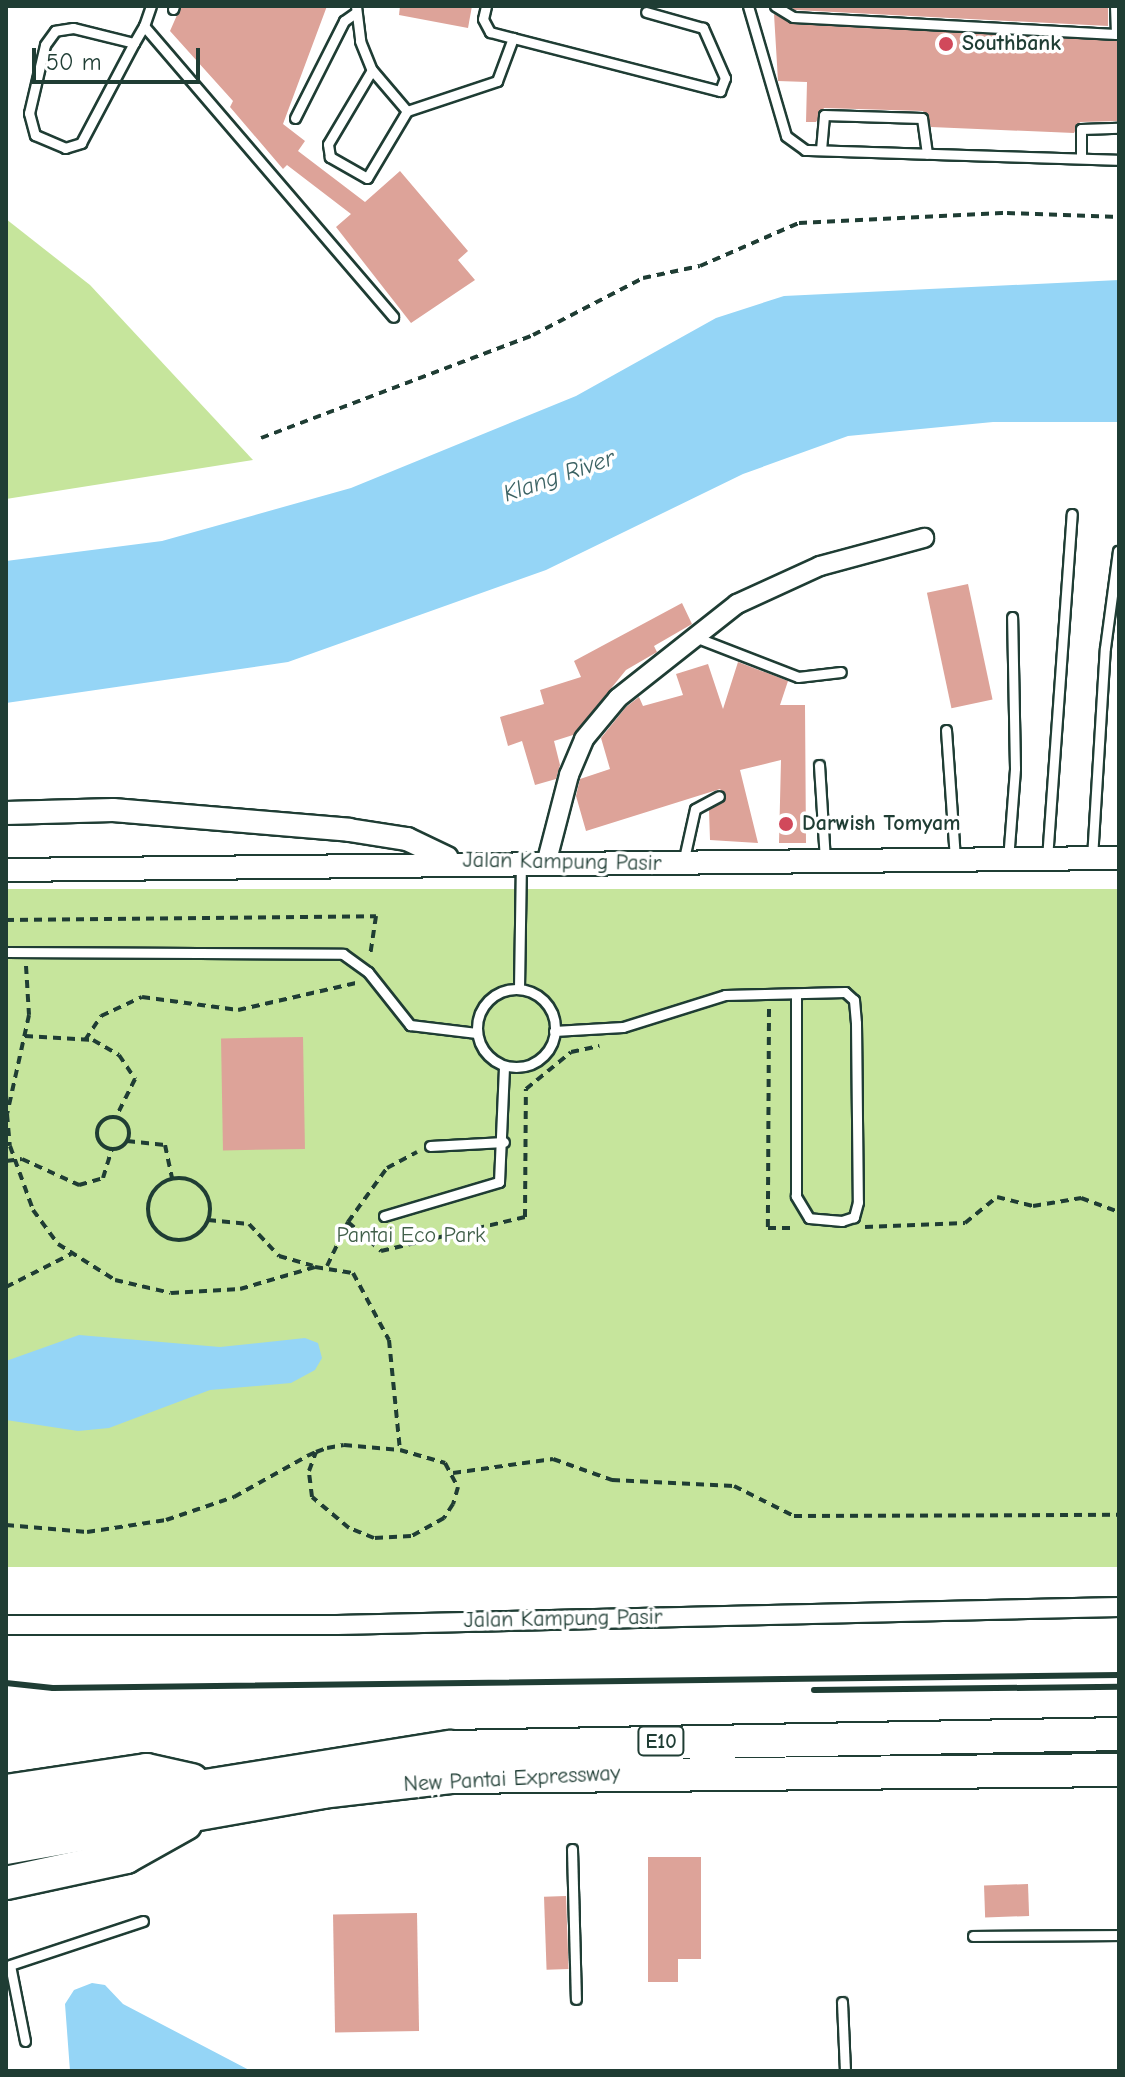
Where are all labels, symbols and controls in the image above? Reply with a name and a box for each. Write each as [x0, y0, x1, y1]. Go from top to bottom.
place label: Southbank [962, 31, 1061, 57]
scale bar [36, 32, 204, 82]
marker: Southbank [937, 35, 955, 53]
text: 50 m [46, 48, 102, 76]
water label: Klang River [499, 443, 619, 509]
place label: Darwish Tomyam [802, 811, 961, 837]
marker: Darwish Tomyam [777, 815, 795, 833]
street label: Jalan Kampung Pasir [462, 847, 662, 877]
park label: Pantai Eco Park [336, 1223, 486, 1249]
street label: Jalan Kampung Pasir [463, 1604, 663, 1634]
road number: E10 [637, 1725, 685, 1757]
street label: New Pantai Expressway [403, 1760, 621, 1798]

